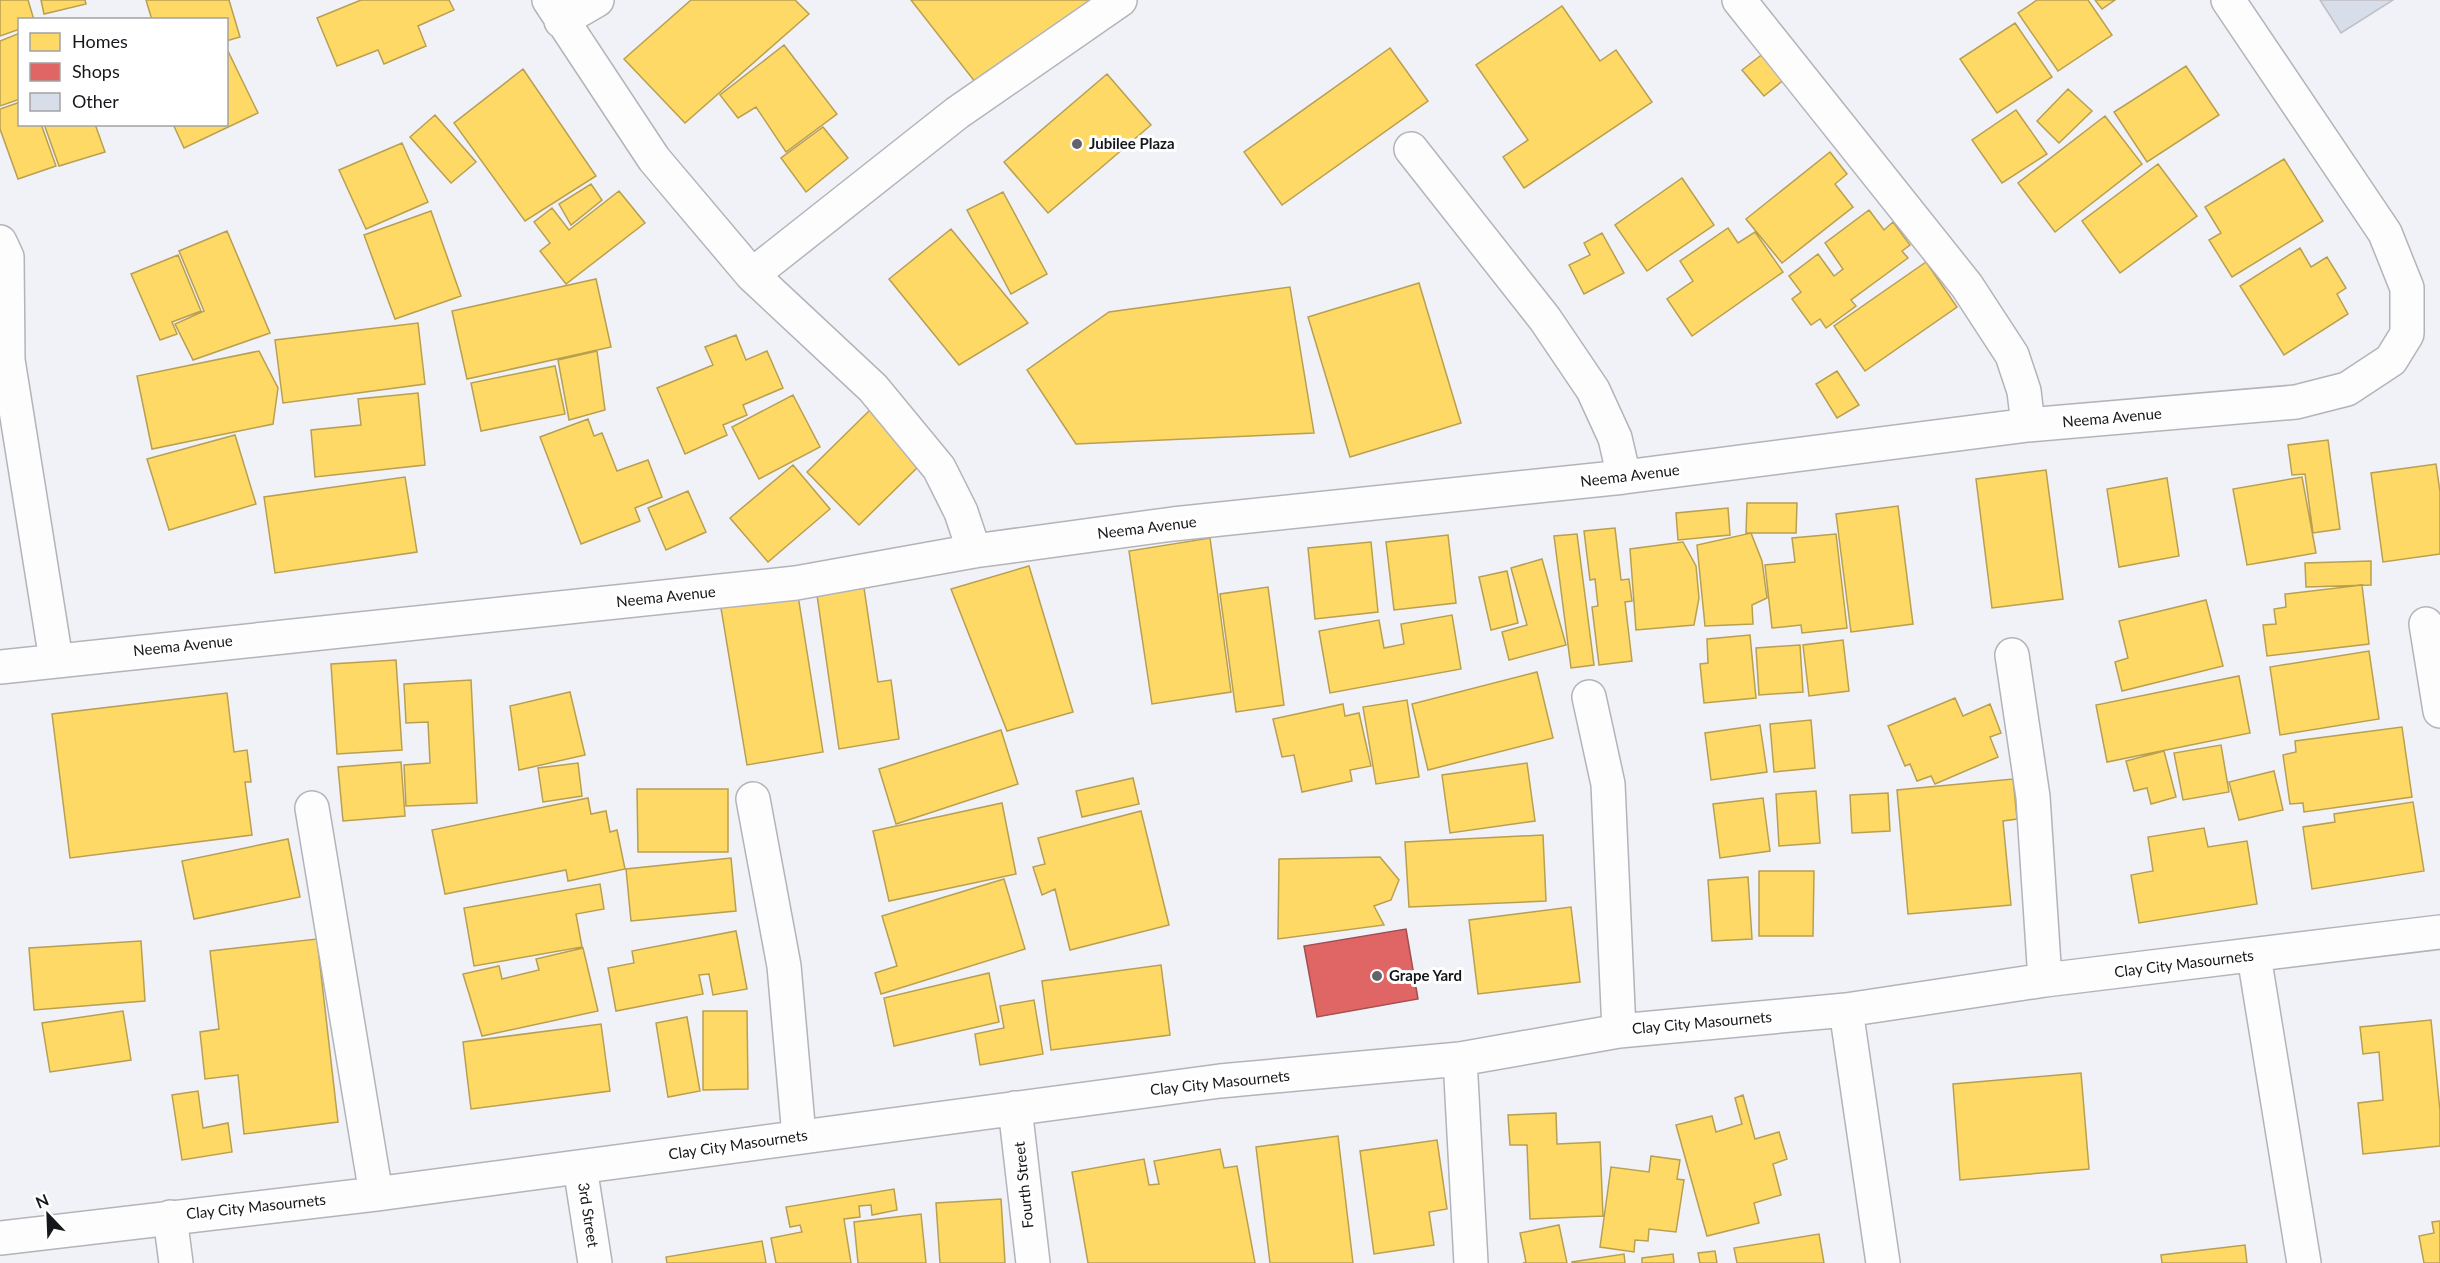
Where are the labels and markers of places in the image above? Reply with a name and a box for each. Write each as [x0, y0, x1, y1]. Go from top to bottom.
place label: Jubilee Plaza [1089, 134, 1175, 152]
marker: Jubilee Plaza [1070, 137, 1084, 151]
place label: Grape Yard [1389, 966, 1462, 984]
marker: Grape Yard [1370, 969, 1384, 983]

